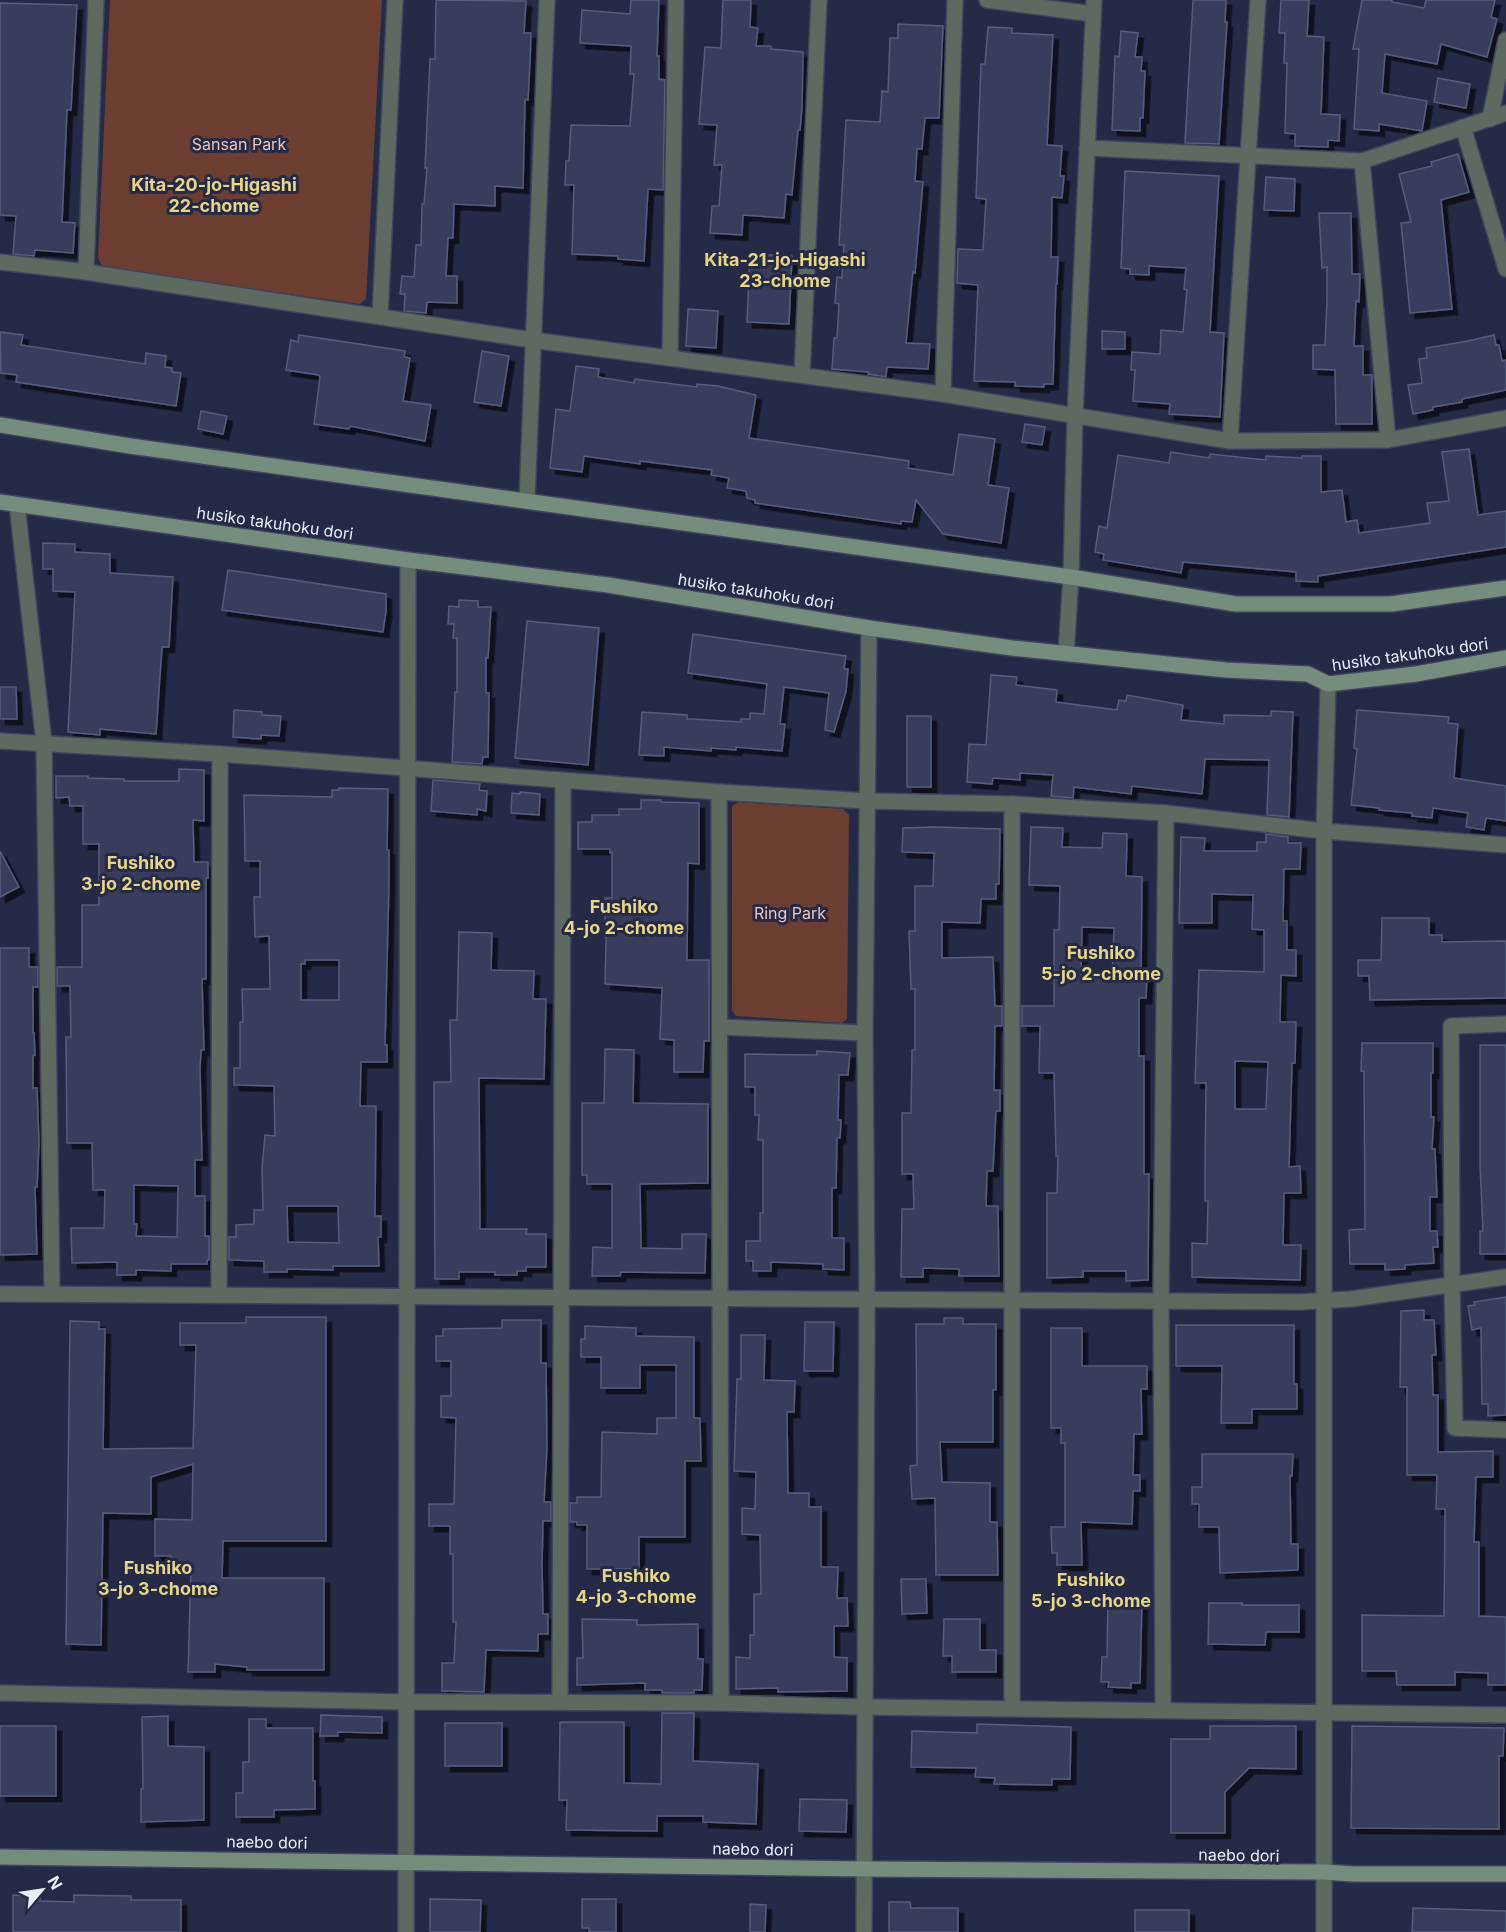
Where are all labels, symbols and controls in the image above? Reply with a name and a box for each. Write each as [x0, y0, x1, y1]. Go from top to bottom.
park label: Sansan Park [192, 134, 286, 154]
district label: Kita-20-jo-Higashi 22-chome [131, 174, 297, 216]
district label: Kita-21-jo-Higashi 23-chome [704, 249, 866, 291]
street label: husiko takuhoku dori [196, 502, 354, 544]
street label: husiko takuhoku dori [677, 569, 835, 613]
street label: husiko takuhoku dori [1331, 633, 1489, 675]
district label: Fushiko 3-jo 2-chome [81, 852, 201, 894]
district label: Fushiko 4-jo 2-chome [564, 896, 685, 938]
park label: Ring Park [754, 903, 826, 923]
district label: Fushiko 5-jo 2-chome [1041, 942, 1161, 984]
district label: Fushiko 3-jo 3-chome [98, 1557, 218, 1599]
district label: Fushiko 4-jo 3-chome [576, 1565, 697, 1607]
district label: Fushiko 5-jo 3-chome [1031, 1569, 1151, 1611]
street label: naebo dori [226, 1831, 308, 1853]
street label: naebo dori [712, 1838, 794, 1860]
street label: naebo dori [1198, 1844, 1280, 1866]
north arrow [12, 1860, 72, 1920]
text: N [43, 1873, 67, 1893]

